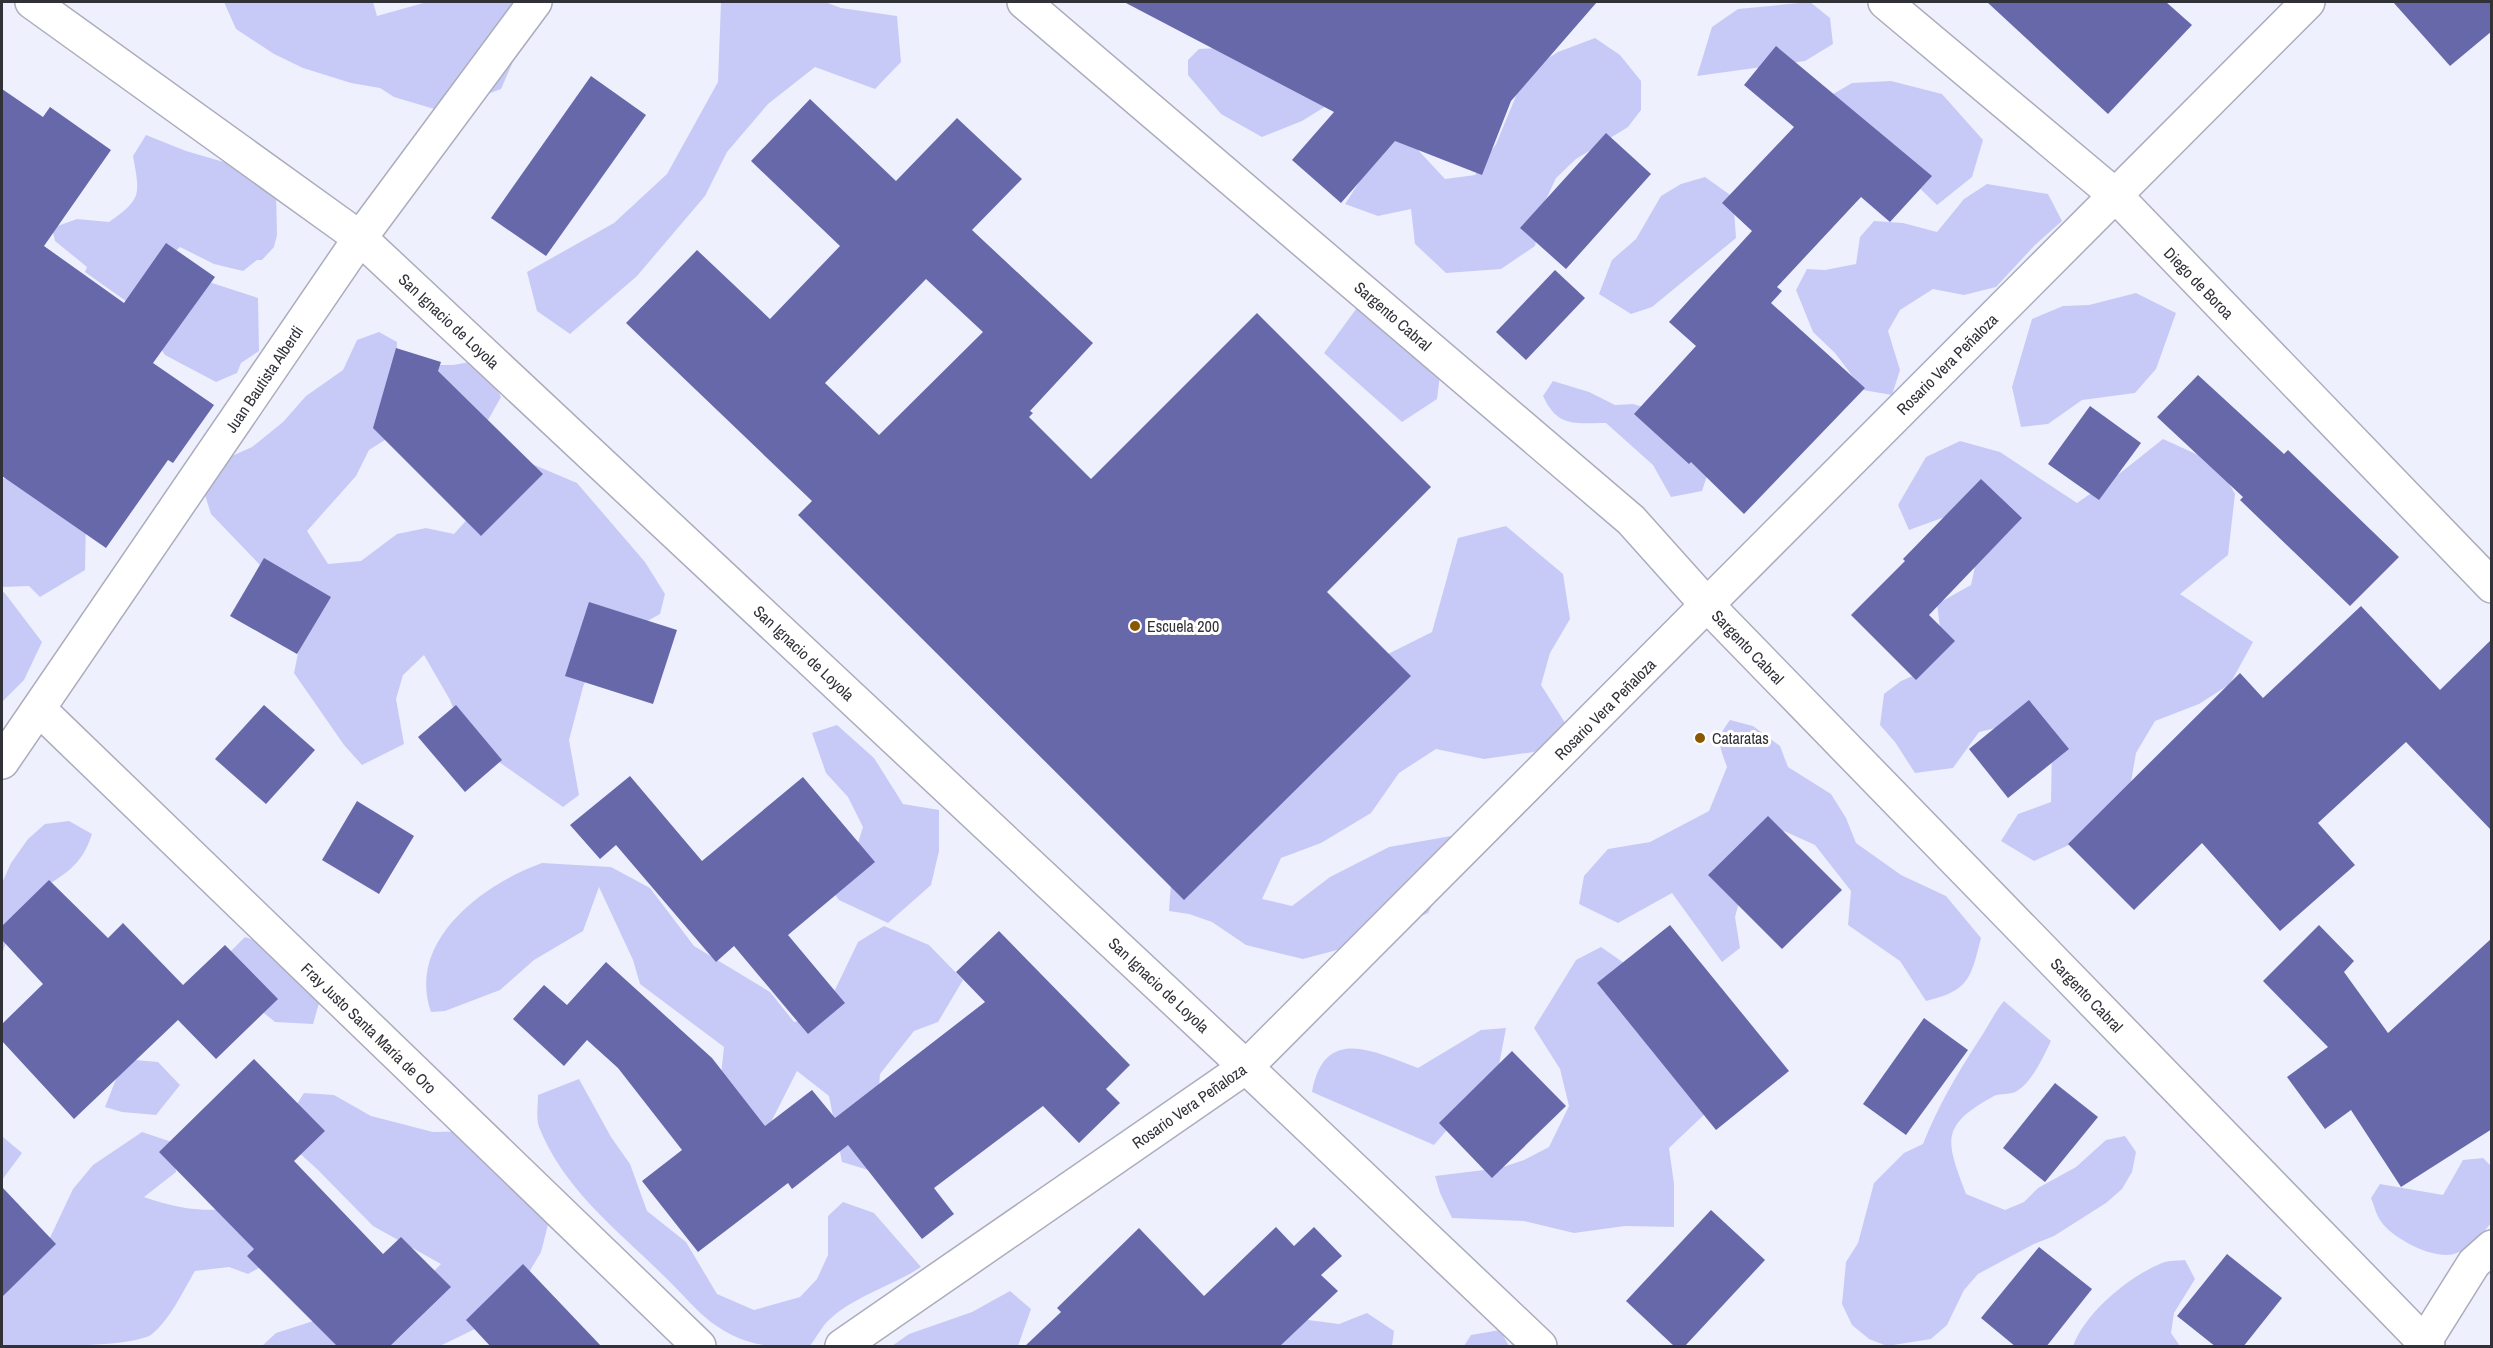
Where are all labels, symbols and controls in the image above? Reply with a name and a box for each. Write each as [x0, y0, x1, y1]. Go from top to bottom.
street label: Diego de Boroa [2159, 242, 2239, 324]
street label: San Ignacio de Loyola [394, 268, 505, 374]
street label: Sargento Cabral [1350, 276, 1436, 356]
street label: Rosario Vera Peñaloza [1892, 308, 2003, 419]
street label: Juan Bautista Alberdi [220, 321, 308, 437]
street label: San Ignacio de Loyola [749, 600, 860, 706]
street label: Sargento Cabral [1707, 605, 1789, 689]
place label: Escuela 200 [1147, 615, 1219, 637]
marker: Escuela 200 [1128, 619, 1142, 633]
street label: Rosario Vera Peñaloza [1550, 653, 1661, 764]
place label: Cataratas [1712, 727, 1769, 749]
marker: Cataratas [1693, 731, 1707, 745]
street label: San Ignacio de Loyola [1104, 932, 1215, 1038]
street label: Sargento Cabral [2046, 953, 2128, 1037]
street label: Fray Justo Santa María de Oro [297, 958, 441, 1098]
street label: Rosario Vera Peñaloza [1127, 1058, 1251, 1154]

